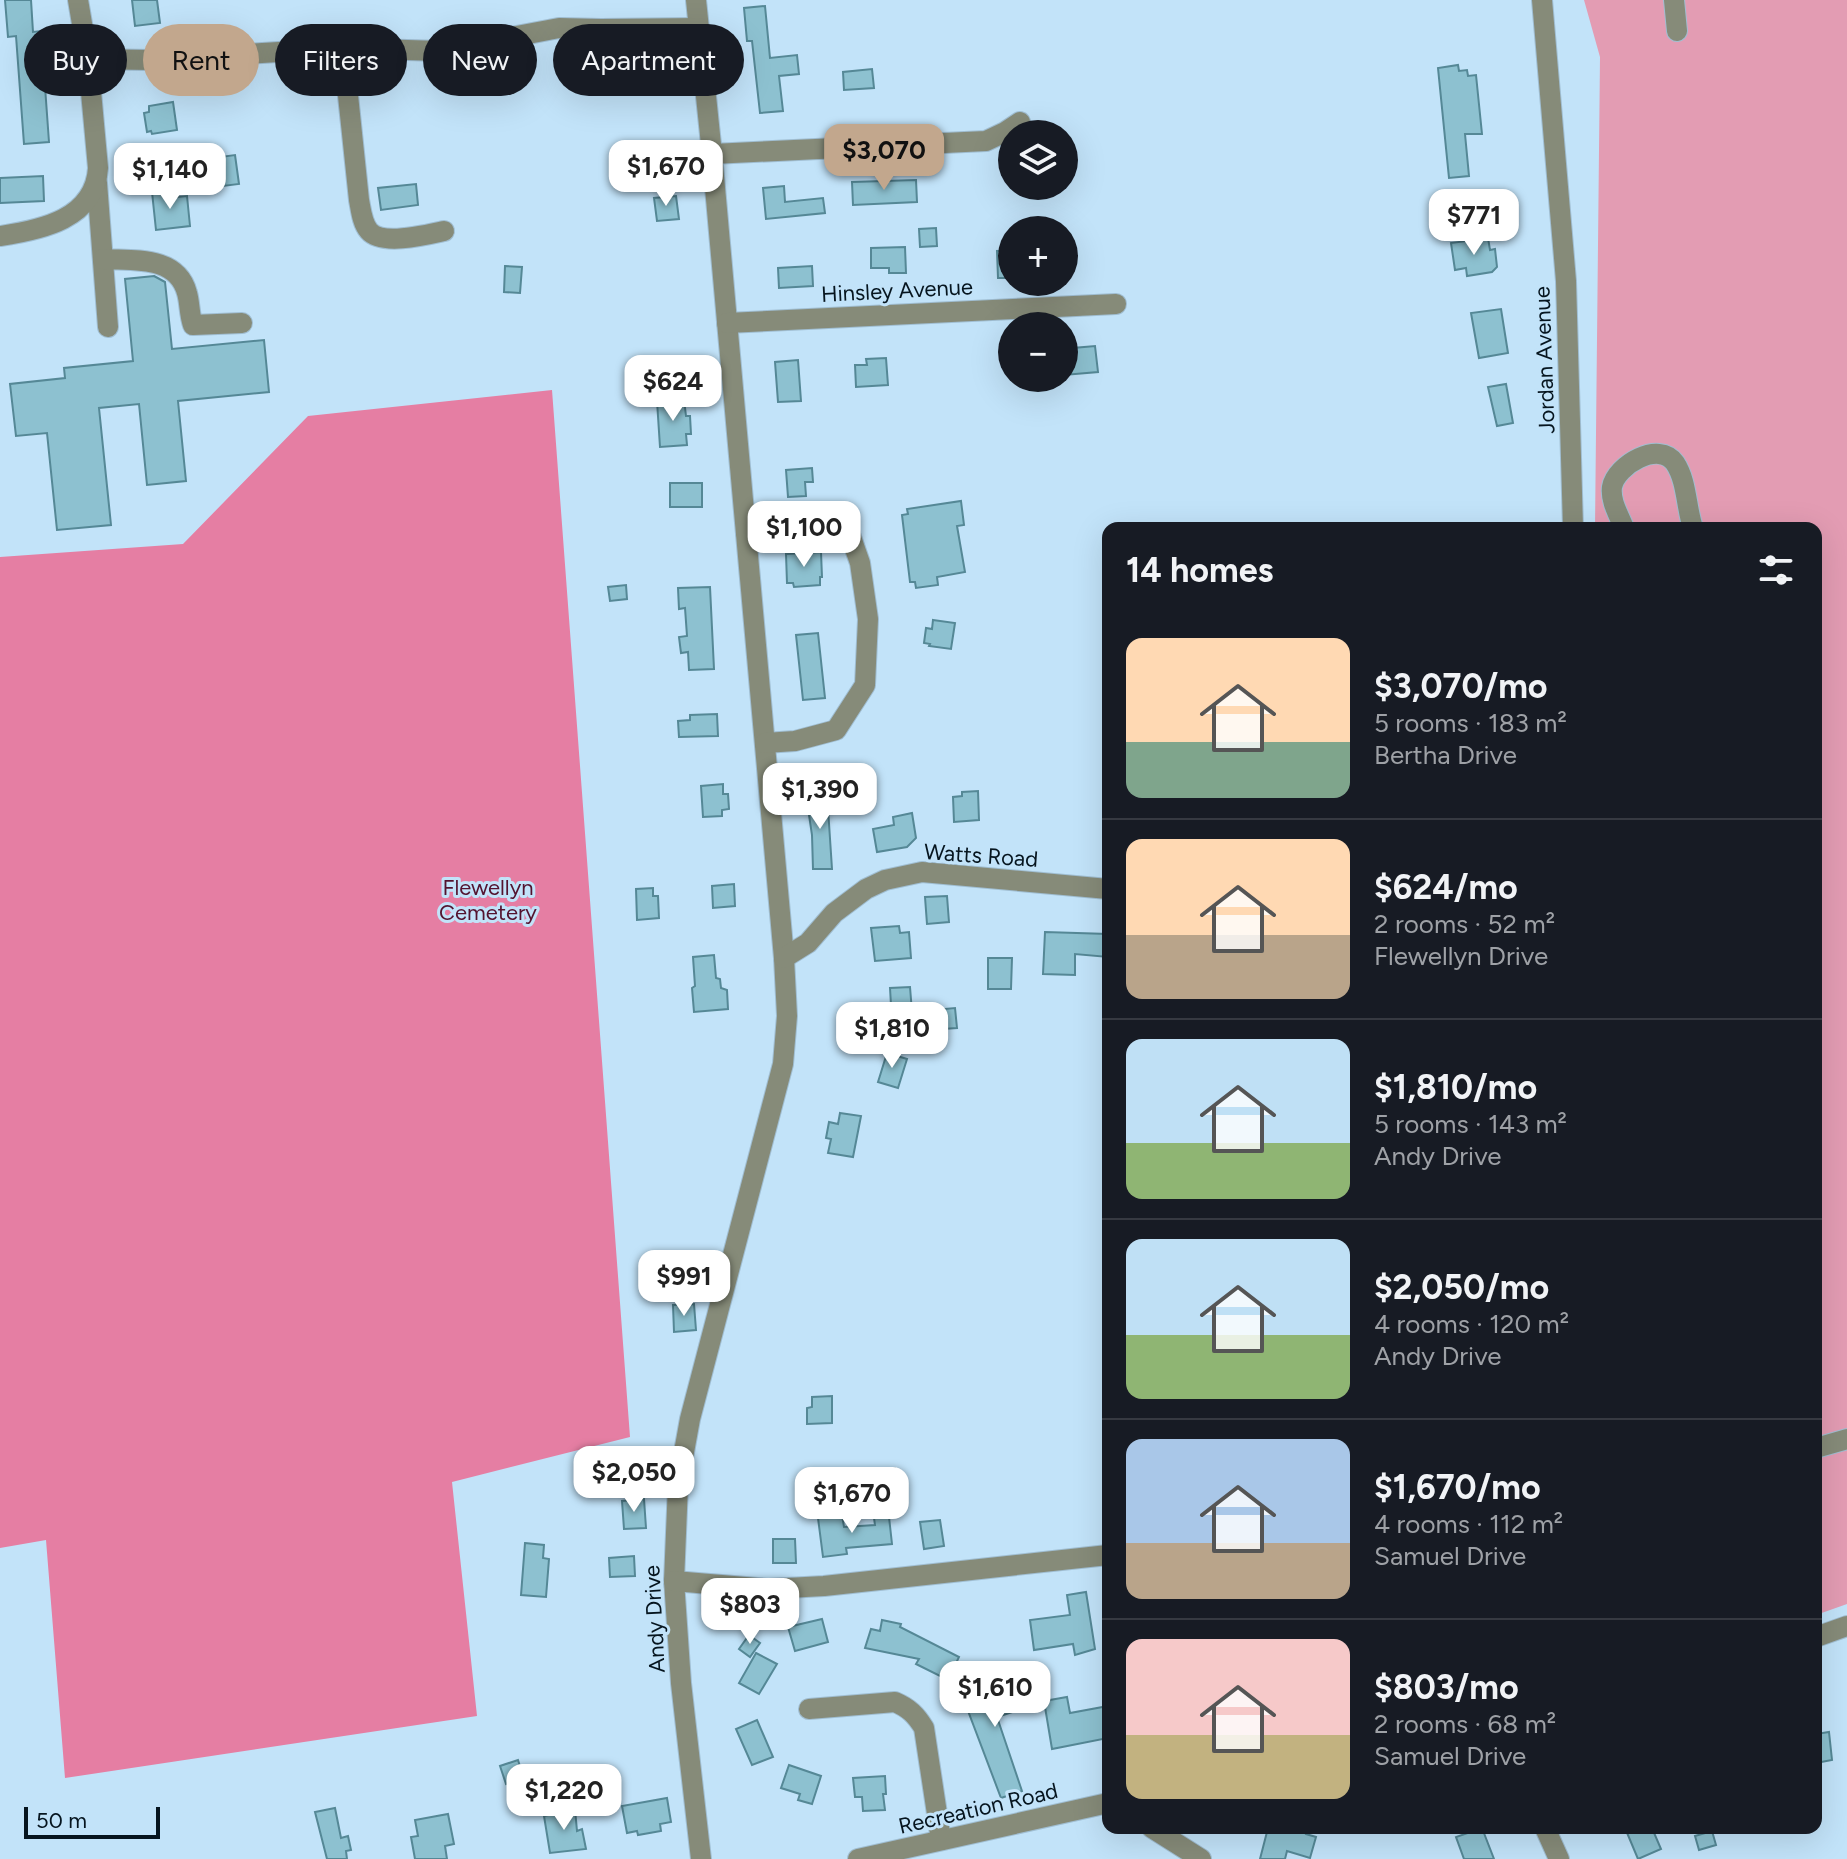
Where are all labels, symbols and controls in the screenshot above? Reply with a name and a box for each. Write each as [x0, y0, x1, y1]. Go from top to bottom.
chip: Buy [24, 24, 127, 96]
chip: Rent [143, 24, 259, 96]
chip: Filters [275, 24, 407, 96]
chip: New [423, 24, 537, 96]
chip: Apartment [553, 24, 744, 96]
map controls [998, 120, 1078, 392]
button: layers [998, 120, 1078, 200]
pin: $3,070 [819, 124, 949, 192]
text: $3,070 [842, 134, 926, 166]
pin: $1,670 [601, 140, 731, 208]
pin: $1,140 [105, 143, 235, 211]
text: $1,670 [627, 150, 705, 182]
text: $1,140 [132, 153, 208, 185]
pin: $771 [1427, 189, 1521, 257]
text: $771 [1447, 199, 1501, 231]
button: + [998, 216, 1078, 296]
street label: Hinsley Avenue [820, 273, 974, 308]
street label: Jordan Avenue [1528, 286, 1561, 434]
button: − [998, 312, 1078, 392]
pin: $624 [626, 355, 720, 423]
text: $624 [643, 365, 704, 397]
pin: $1,100 [739, 501, 869, 569]
text: $1,100 [766, 511, 842, 543]
icon: filters [1754, 548, 1798, 592]
text: 14 homes [1126, 550, 1273, 591]
text: $3,070/mo [1374, 666, 1548, 707]
icon: home [1190, 670, 1286, 766]
text: 5 rooms · 183 m² [1374, 707, 1567, 739]
text: Bertha Drive [1374, 739, 1517, 771]
pin: $1,390 [755, 763, 885, 831]
text: $1,390 [781, 773, 859, 805]
street label: Watts Road [923, 838, 1039, 873]
text: $624/mo [1374, 867, 1518, 908]
icon: home [1190, 871, 1286, 967]
park label: Flewellyn Cemetery [439, 874, 537, 926]
text: 2 rooms · 52 m² [1374, 908, 1555, 940]
text: Flewellyn Drive [1374, 940, 1548, 972]
pin: $1,810 [827, 1002, 957, 1070]
text: $1,810 [854, 1012, 930, 1044]
text: $1,810/mo [1374, 1067, 1537, 1108]
icon: home [1190, 1071, 1286, 1167]
text: 5 rooms · 143 m² [1374, 1108, 1567, 1140]
text: Andy Drive [1374, 1140, 1502, 1172]
pin: $991 [637, 1250, 731, 1318]
text: $991 [656, 1260, 712, 1292]
text: $2,050/mo [1374, 1267, 1549, 1308]
icon: home [1190, 1271, 1286, 1367]
text: 4 rooms · 120 m² [1374, 1308, 1569, 1340]
text: Andy Drive [1374, 1340, 1502, 1372]
pin: $2,050 [569, 1446, 699, 1514]
text: $2,050 [592, 1456, 676, 1488]
pin: $1,670 [787, 1467, 917, 1535]
text: $1,670/mo [1374, 1467, 1541, 1508]
icon: home [1190, 1471, 1286, 1567]
text: $1,670 [813, 1477, 891, 1509]
text: 4 rooms · 112 m² [1374, 1508, 1563, 1540]
text: Samuel Drive [1374, 1540, 1526, 1572]
street label: Andy Drive [638, 1564, 671, 1674]
pin: $803 [703, 1578, 797, 1646]
text: $803 [719, 1588, 781, 1620]
pin: $1,610 [930, 1661, 1060, 1729]
text: $803/mo [1374, 1667, 1519, 1708]
text: $1,610 [958, 1671, 1032, 1703]
icon: home [1190, 1671, 1286, 1767]
text: 2 rooms · 68 m² [1374, 1708, 1556, 1740]
text: Samuel Drive [1374, 1740, 1526, 1772]
pin: $1,220 [499, 1764, 629, 1832]
text: $1,220 [524, 1774, 604, 1806]
street label: Recreation Road [896, 1777, 1061, 1840]
scale bar [24, 1803, 160, 1839]
text: 50 m [36, 1807, 87, 1834]

